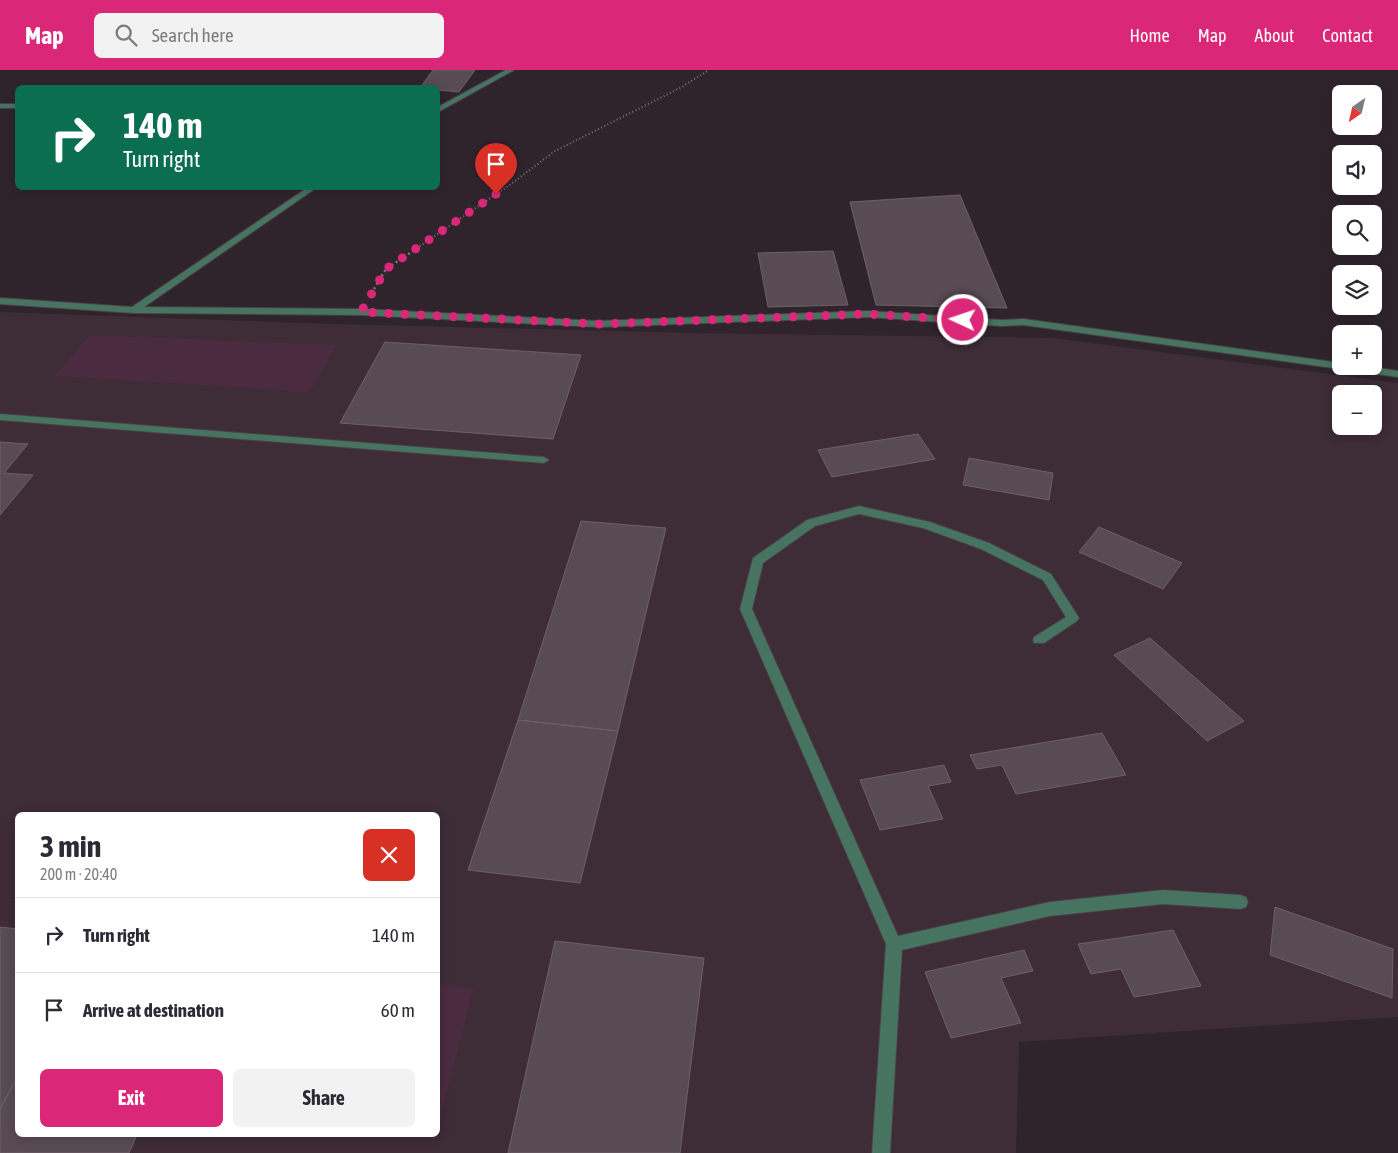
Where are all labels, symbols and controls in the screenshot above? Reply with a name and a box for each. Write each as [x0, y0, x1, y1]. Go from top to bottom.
search box [94, 13, 444, 58]
icon: search [112, 21, 140, 49]
text: Map [25, 22, 64, 49]
text: Search here [152, 24, 234, 46]
text: Home [1130, 25, 1170, 46]
text: Map [1198, 25, 1227, 46]
text: About [1255, 25, 1294, 46]
text: Contact [1322, 25, 1373, 46]
north arrow [1332, 85, 1382, 135]
map controls [1332, 85, 1382, 435]
icon: right [40, 105, 105, 170]
text: 140 m [123, 105, 202, 145]
pin [475, 143, 517, 194]
button: sound [1332, 145, 1382, 195]
text: Turn right [123, 146, 200, 172]
icon: arrive [482, 150, 510, 178]
button: search [1332, 205, 1382, 255]
button: layers [1332, 265, 1382, 315]
position arrow [936, 293, 988, 345]
button: + [1332, 325, 1382, 375]
button: − [1332, 385, 1382, 435]
text: 3 min [40, 829, 101, 863]
button: close [363, 829, 415, 881]
text: 200 m · 20:40 [40, 865, 117, 883]
icon: right [40, 921, 68, 949]
text: Turn right [83, 924, 150, 946]
text: 140 m [372, 924, 415, 946]
icon: arrive [40, 996, 68, 1024]
text: Arrive at destination [83, 999, 224, 1021]
text: 60 m [381, 999, 415, 1021]
button: Exit [40, 1069, 223, 1127]
button: Share [233, 1069, 415, 1127]

